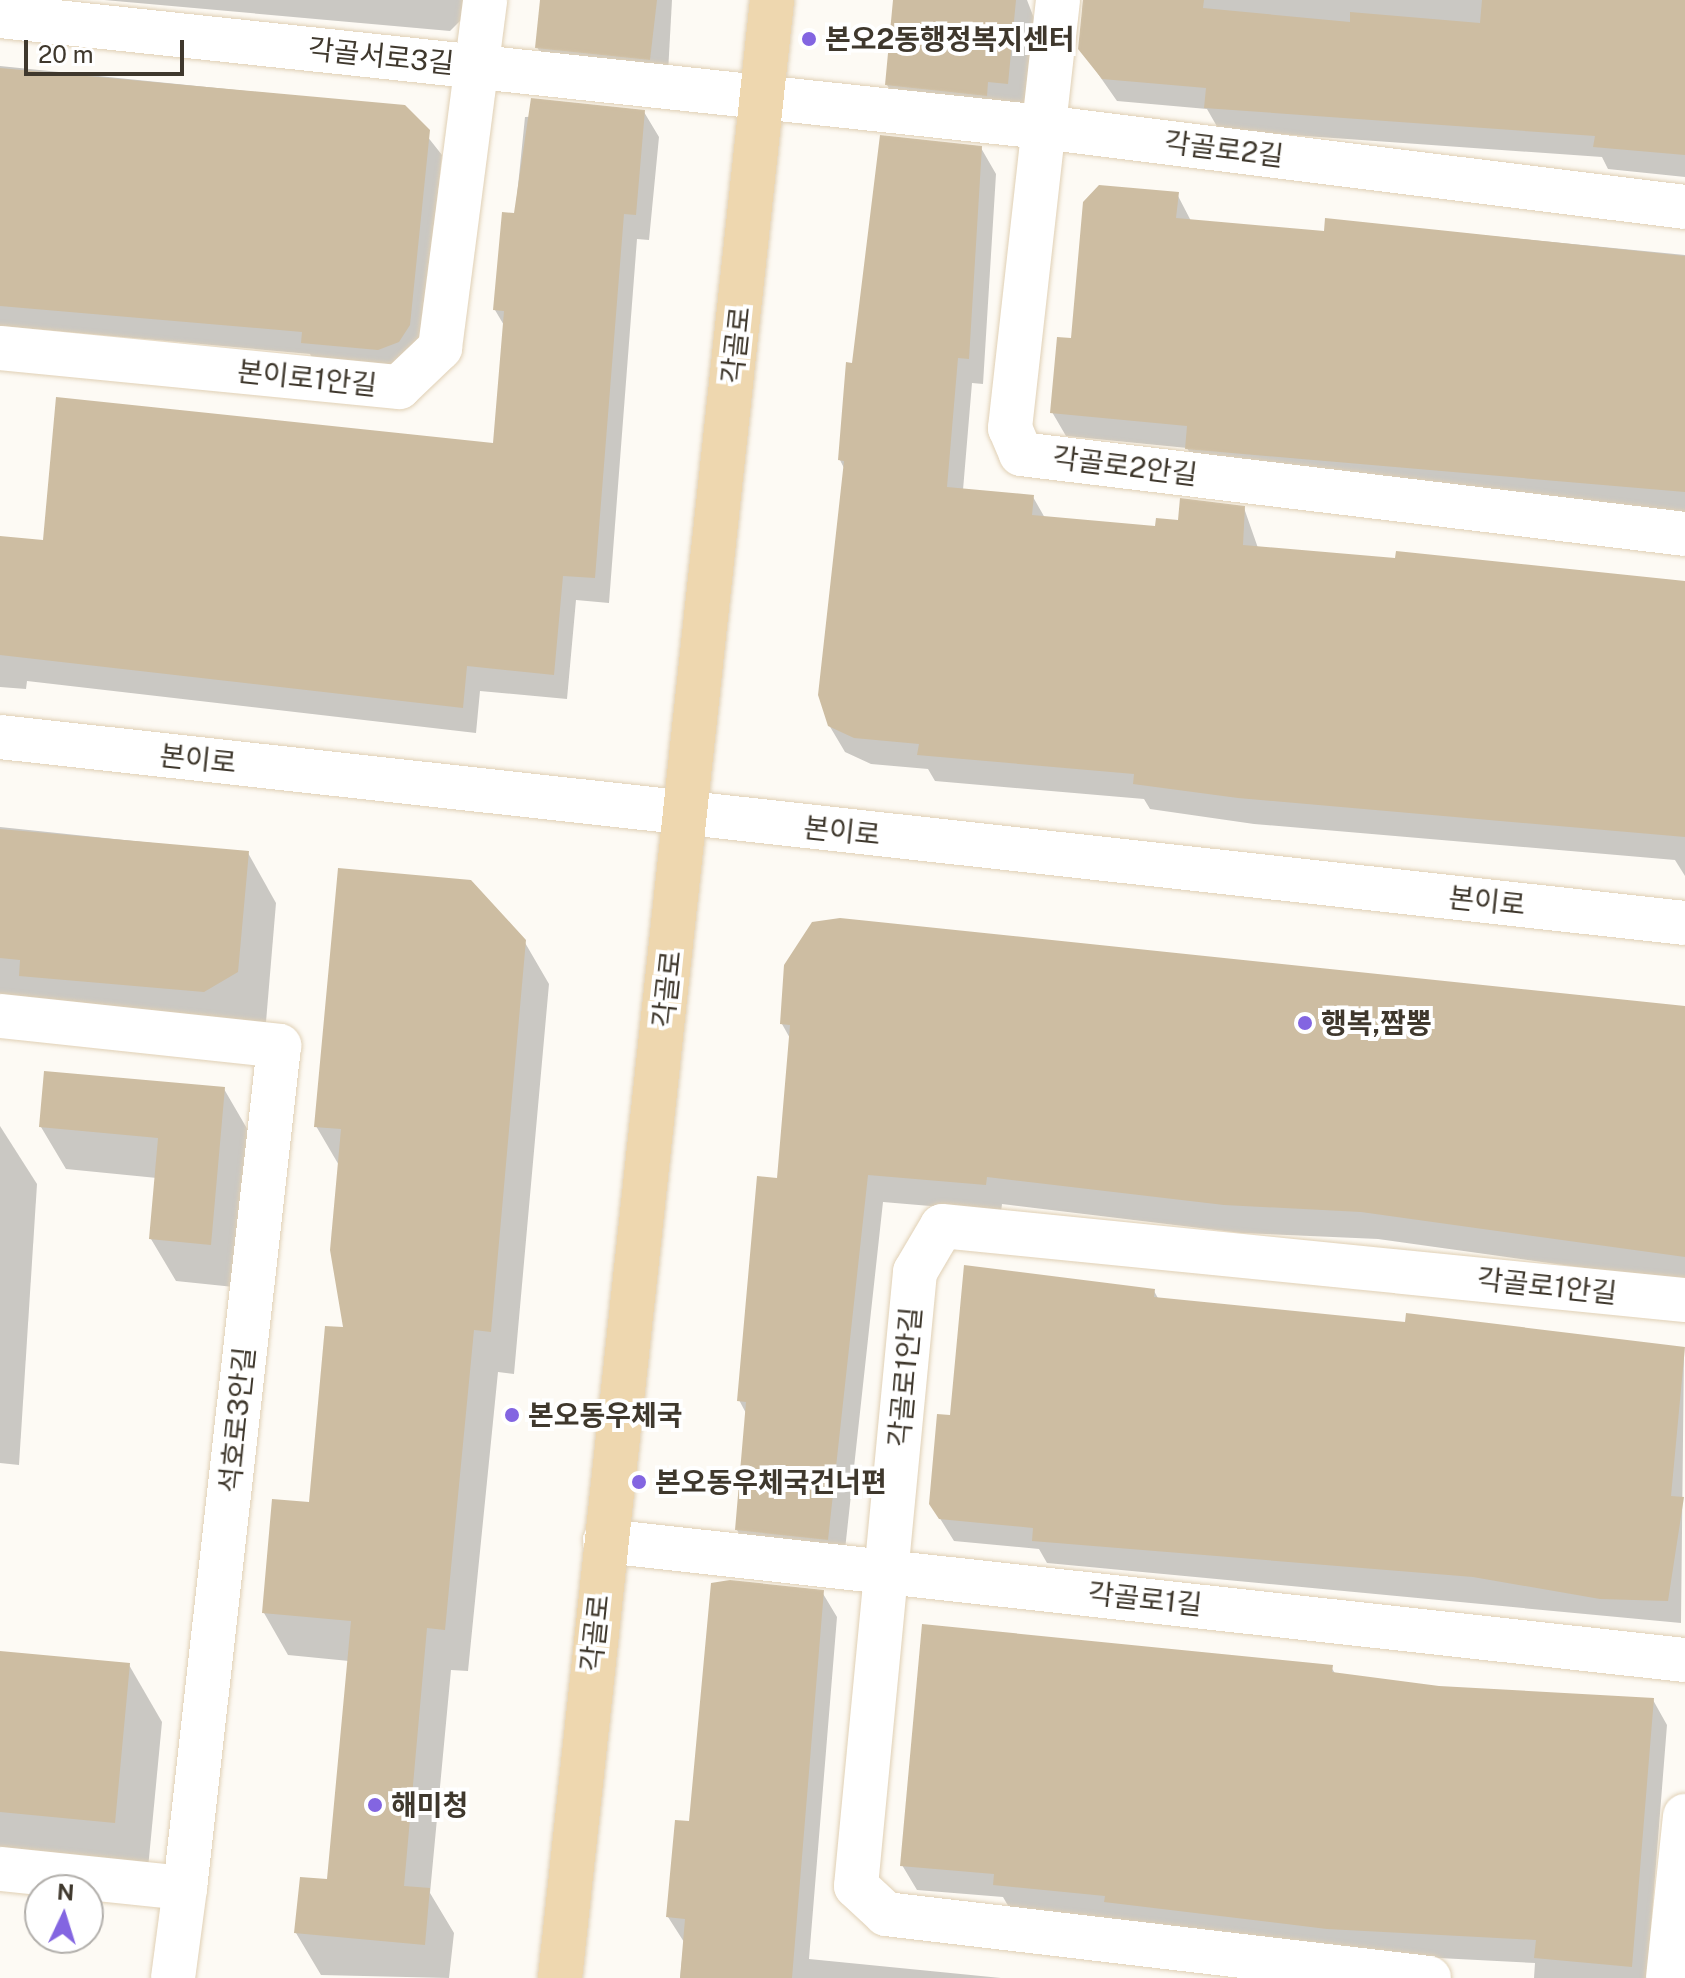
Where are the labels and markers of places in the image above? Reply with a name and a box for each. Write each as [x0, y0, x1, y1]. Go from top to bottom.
place label: 본오2동행정복지센터 [825, 22, 1075, 56]
marker: 본오2동행정복지센터 [800, 30, 818, 48]
place label: 행복,짬뽕 [1321, 1006, 1432, 1040]
marker: 행복,짬뽕 [1296, 1014, 1314, 1032]
place label: 본오동우체국 [528, 1398, 683, 1432]
marker: 본오동우체국 [503, 1406, 521, 1424]
place label: 본오동우체국건너편 [655, 1465, 887, 1499]
marker: 본오동우체국건너편 [630, 1473, 648, 1491]
place label: 해미청 [391, 1788, 468, 1822]
marker: 해미청 [366, 1796, 384, 1814]

